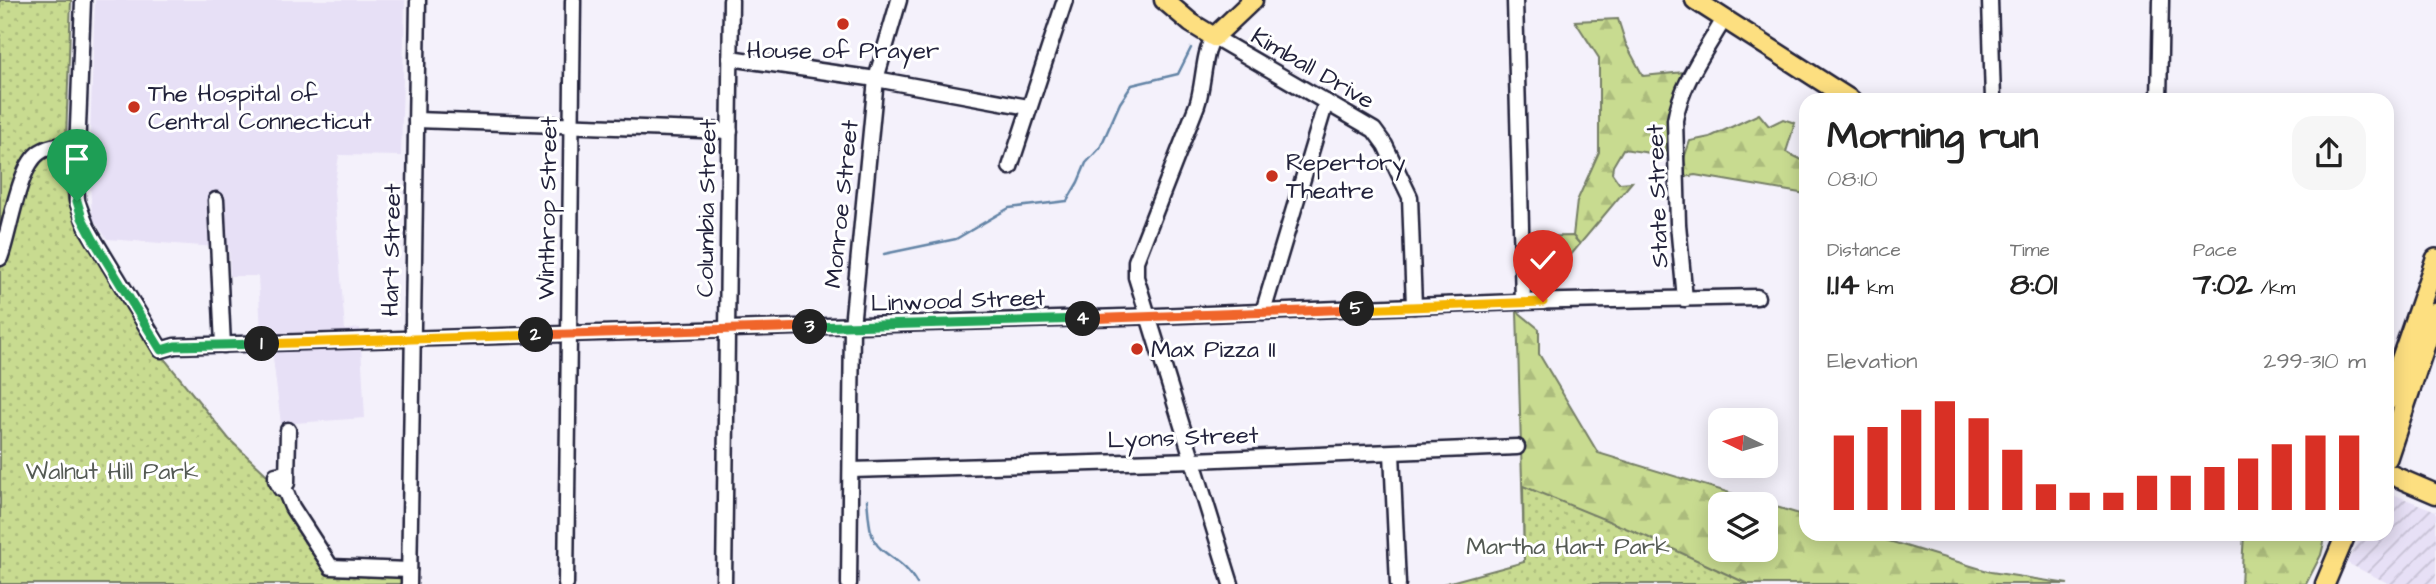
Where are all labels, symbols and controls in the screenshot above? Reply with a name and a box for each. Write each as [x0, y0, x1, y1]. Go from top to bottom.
marker: House of Prayer [835, 16, 851, 32]
street label: Kimball Drive [1244, 20, 1381, 118]
place label: House of Prayer [747, 34, 939, 69]
place label: The Hospital of Central Connecticut [148, 77, 372, 139]
marker: The Hospital of Central Connecticut [126, 99, 142, 115]
text: Morning run [1827, 111, 2039, 163]
street label: Winthrop Street [529, 116, 567, 300]
button: share [2292, 116, 2366, 190]
street label: Columbia Street [688, 118, 726, 297]
street label: Monroe Street [816, 118, 868, 290]
street label: State Street [1638, 123, 1677, 268]
pin [47, 129, 107, 201]
icon: arrive [58, 140, 96, 178]
place label: Repertory Theatre [1286, 146, 1405, 208]
text: 08:10 [1827, 163, 1878, 195]
marker: Repertory Theatre [1264, 168, 1280, 184]
street label: Hart Street [374, 183, 410, 317]
pin [1513, 230, 1573, 302]
text: Distance [1827, 237, 1901, 264]
text: Time [2010, 237, 2050, 264]
text: Pace [2193, 237, 2237, 264]
icon: check [1524, 241, 1562, 279]
text: 1.14 [1827, 264, 1859, 306]
text: 8:01 [2010, 264, 2057, 306]
text: 7:02 [2193, 264, 2253, 306]
text: km [1859, 275, 1893, 302]
text: /km [2253, 275, 2295, 302]
street label: Linwood Street [870, 281, 1046, 321]
pin: 5 [1340, 292, 1374, 326]
text: 5 [1350, 295, 1363, 322]
pin: 4 [1066, 302, 1100, 336]
text: 4 [1076, 305, 1089, 332]
pin: 3 [792, 310, 828, 344]
text: 3 [805, 313, 814, 340]
pin: 2 [518, 318, 554, 352]
text: 2 [530, 321, 541, 348]
pin: 1 [244, 326, 280, 362]
text: 1 [260, 330, 263, 357]
place label: Max Pizza II [1151, 333, 1276, 367]
marker: Max Pizza II [1129, 341, 1145, 357]
text: Elevation [1827, 345, 1918, 377]
text: 299–310 m [2263, 345, 2366, 377]
north arrow [1708, 408, 1778, 478]
map controls [1708, 408, 1778, 562]
street label: Lyons Street [1107, 418, 1259, 459]
park label: Walnut Hill Park [26, 455, 199, 489]
button: layers [1708, 492, 1778, 562]
park label: Martha Hart Park [1466, 530, 1670, 564]

